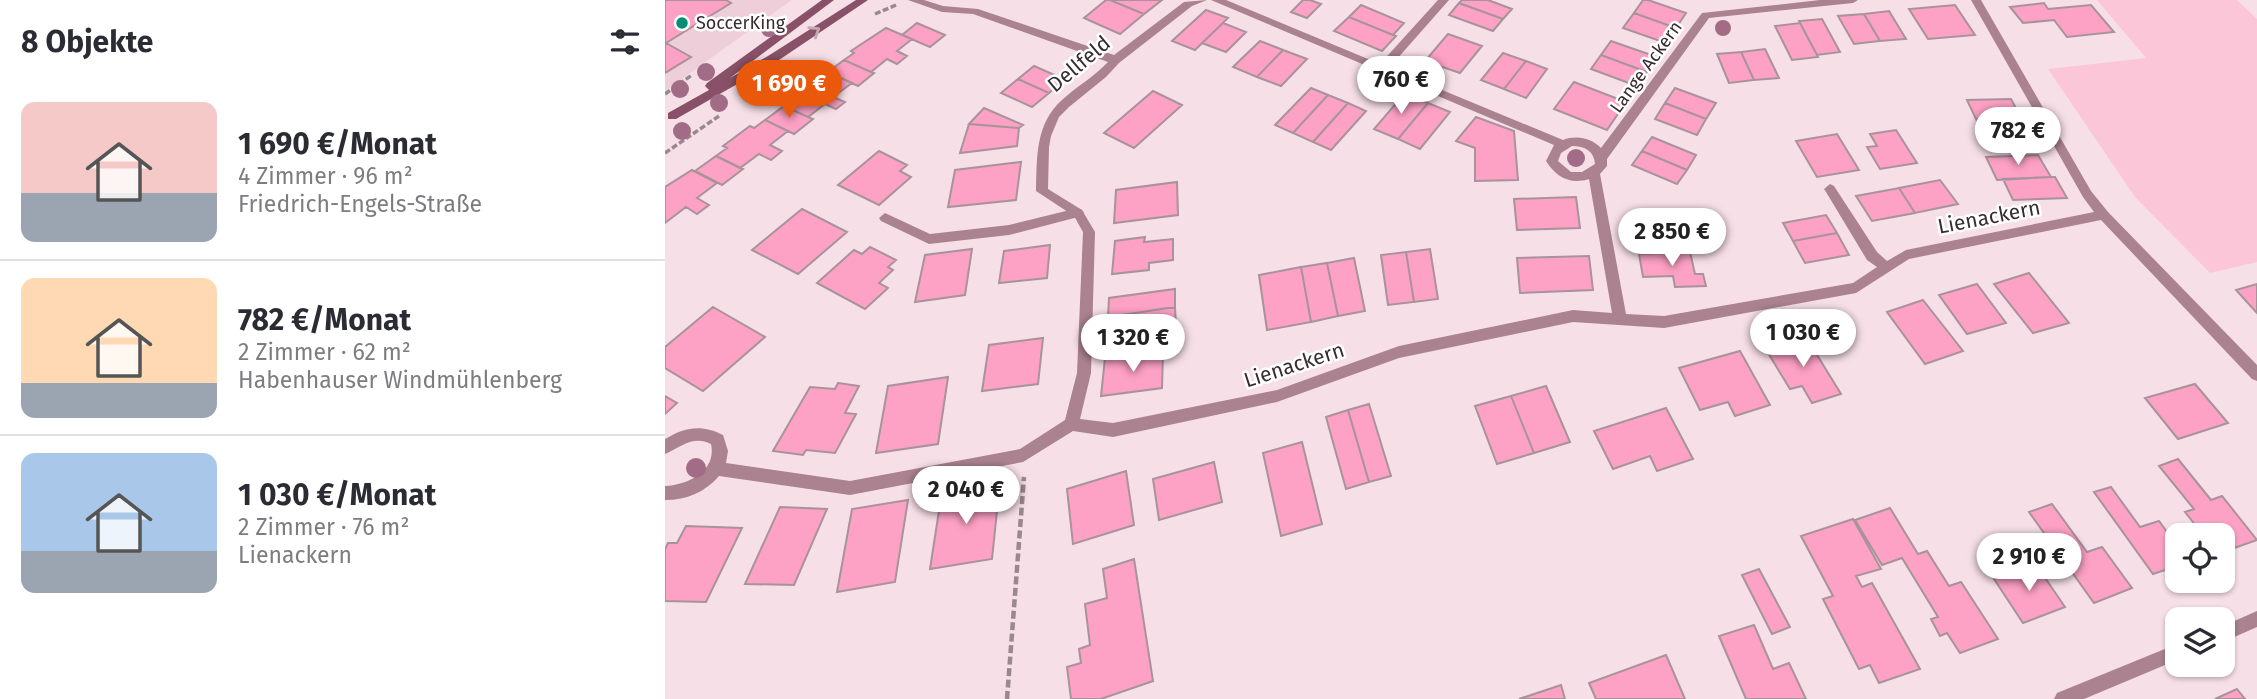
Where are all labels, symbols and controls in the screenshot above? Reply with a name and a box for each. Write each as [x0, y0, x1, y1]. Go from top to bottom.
place label: SoccerKing [696, 12, 786, 34]
marker: SoccerKing [674, 15, 690, 31]
street label: Lange Ackern [1605, 17, 1687, 117]
icon: filters [606, 23, 644, 61]
text: 8 Objekte [21, 24, 153, 60]
one-way arrow [807, 26, 820, 39]
street label: Dellfeld [1042, 30, 1116, 98]
pin: 760 € [1352, 57, 1450, 116]
pin: 1 690 € [724, 60, 854, 120]
text: 760 € [1373, 65, 1429, 93]
text: 1 690 € [752, 69, 826, 97]
pin: 782 € [1969, 108, 2067, 167]
text: 782 € [1991, 116, 2045, 144]
text: 1 690 €/Monat [238, 126, 437, 162]
icon: home [77, 130, 161, 214]
text: 4 Zimmer · 96 m² [238, 162, 413, 190]
text: Friedrich-Engels-Straße [238, 190, 482, 218]
street label: Lienackern [1935, 194, 2043, 240]
pin: 2 850 € [1607, 208, 1737, 268]
text: 2 850 € [1634, 217, 1710, 245]
text: 782 €/Monat [238, 302, 411, 338]
icon: home [77, 306, 161, 390]
pin: 1 030 € [1738, 310, 1868, 369]
pin: 1 320 € [1068, 314, 1198, 374]
text: 1 030 € [1766, 318, 1840, 346]
text: 1 320 € [1097, 323, 1169, 351]
street label: Lienackern [1241, 337, 1347, 393]
text: 2 Zimmer · 62 m² [238, 338, 411, 366]
text: Habenhauser Windmühlenberg [238, 366, 562, 394]
pin: 2 040 € [901, 466, 1031, 526]
text: 2 040 € [928, 475, 1004, 503]
text: 1 030 €/Monat [238, 477, 436, 513]
icon: home [77, 481, 161, 565]
text: 2 Zimmer · 76 m² [238, 513, 409, 541]
map controls [2165, 523, 2235, 677]
button: locate [2165, 523, 2235, 593]
pin: 2 910 € [1964, 534, 2094, 593]
text: Lienackern [238, 541, 352, 569]
text: 2 910 € [1993, 542, 2065, 570]
button: layers [2165, 607, 2235, 677]

